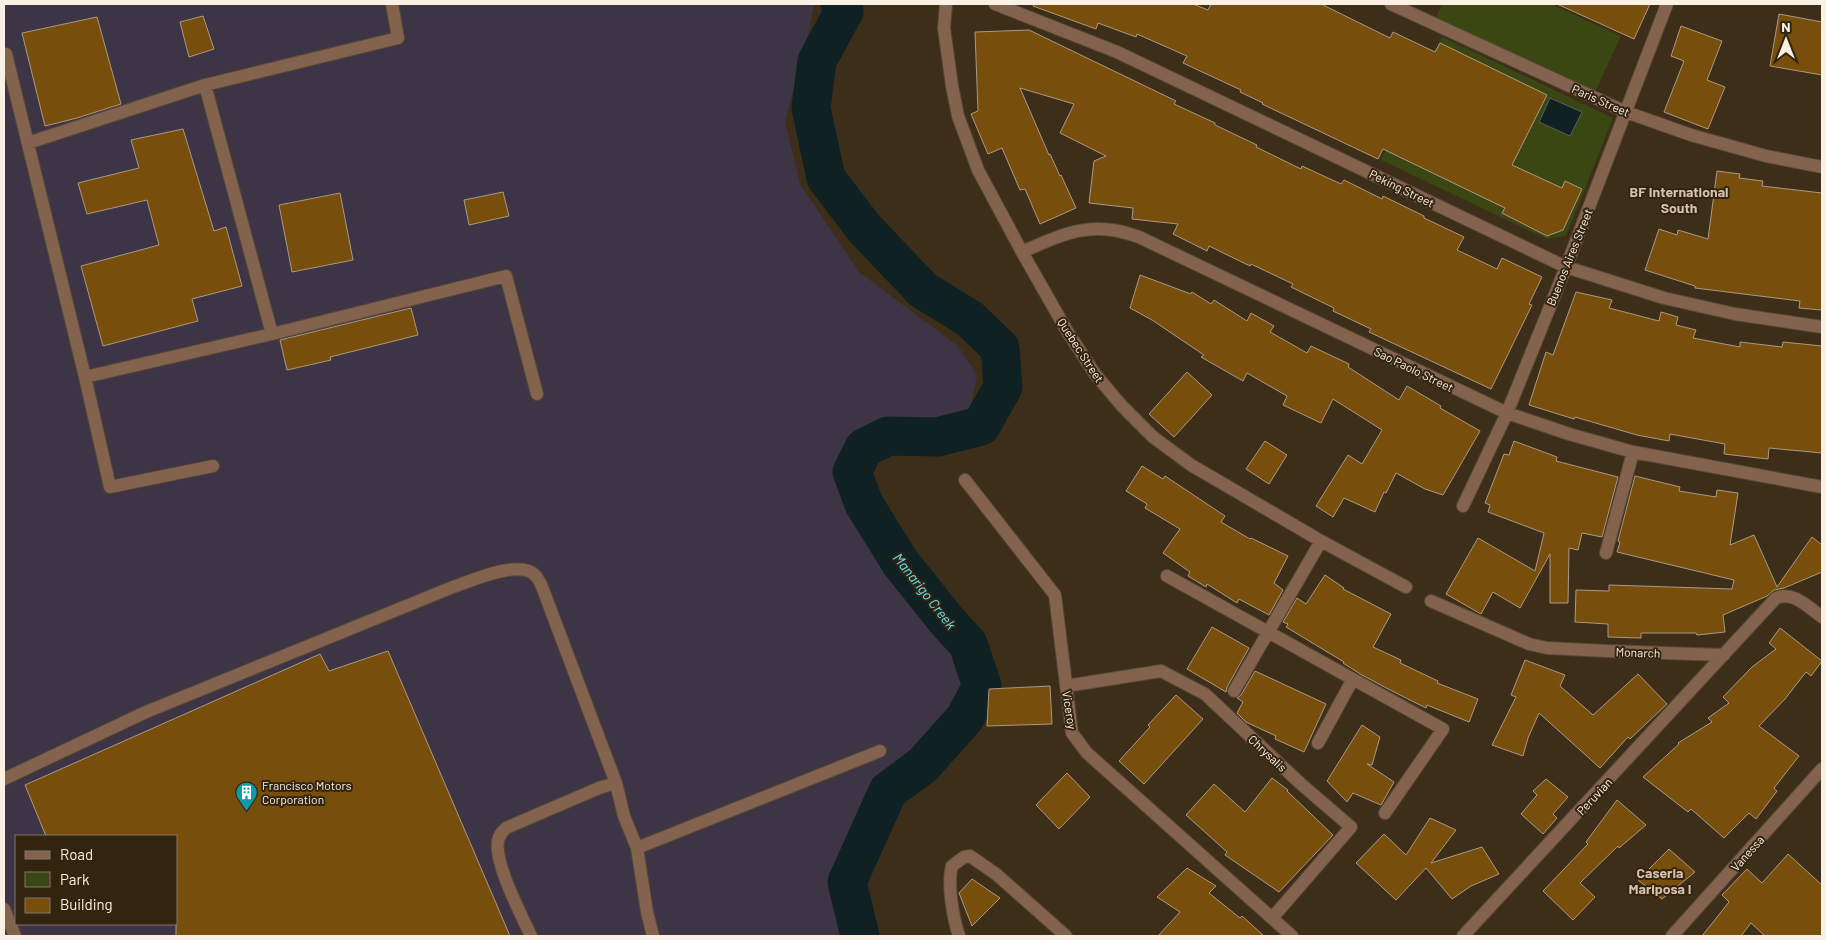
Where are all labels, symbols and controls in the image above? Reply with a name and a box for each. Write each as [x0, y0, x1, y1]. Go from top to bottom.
north arrow [1761, 15, 1811, 65]
text: N [1781, 18, 1791, 35]
street label: Paris Street [1570, 81, 1632, 119]
street label: Peking Street [1367, 166, 1437, 210]
district label: BF International South [1630, 183, 1728, 216]
street label: Buenos Aires Street [1543, 207, 1595, 307]
street label: Quebec Street [1055, 315, 1107, 385]
street label: Sao Paolo Street [1372, 344, 1456, 394]
water label: Manarigo Creek [890, 549, 960, 633]
street label: Monarch [1615, 644, 1661, 660]
street label: Viceroy [1060, 690, 1080, 731]
street label: Chrysalis [1246, 732, 1290, 774]
street label: Peruvian [1573, 775, 1615, 817]
place label: Francisco Motors Corporation [262, 778, 352, 806]
building icon: Francisco Motors Corporation [234, 780, 258, 811]
street label: Vanessa [1727, 832, 1767, 874]
legend [15, 835, 178, 925]
text: Road [60, 845, 93, 863]
district label: Caseria Mariposa I [1629, 864, 1691, 897]
text: Park [60, 870, 90, 888]
text: Building [60, 895, 113, 913]

